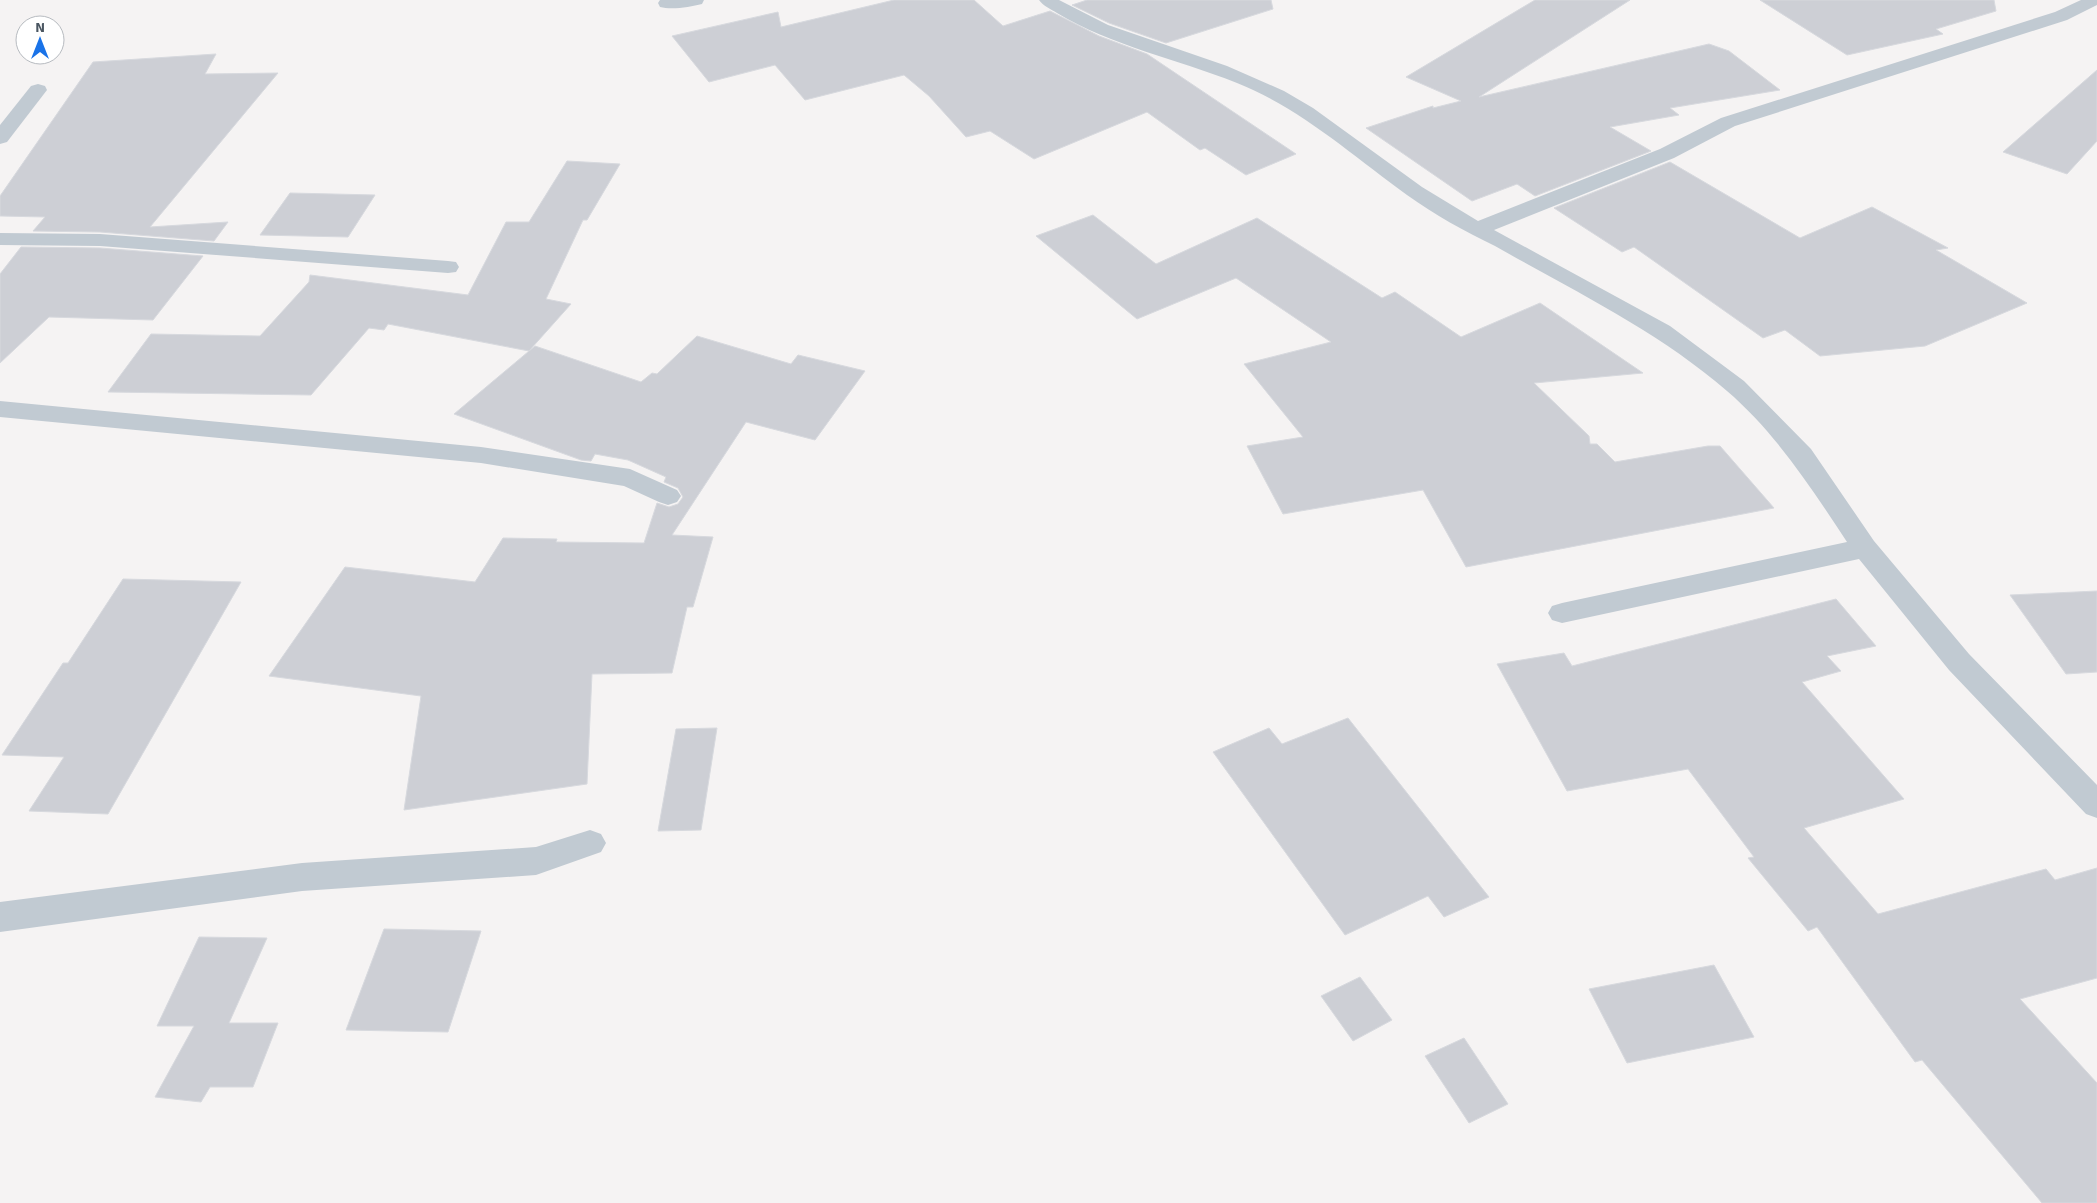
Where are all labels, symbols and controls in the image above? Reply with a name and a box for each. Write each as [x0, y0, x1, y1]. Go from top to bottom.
north arrow [15, 15, 65, 65]
text: N [35, 19, 45, 36]

